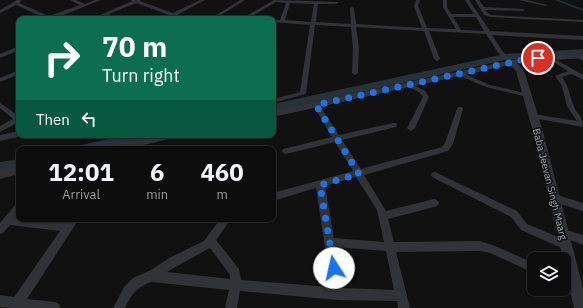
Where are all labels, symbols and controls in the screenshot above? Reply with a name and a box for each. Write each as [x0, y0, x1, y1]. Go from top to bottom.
text: 70 m [102, 28, 167, 65]
icon: right [36, 32, 88, 84]
pin [521, 41, 555, 75]
icon: arrive [527, 47, 549, 69]
text: Turn right [102, 64, 180, 87]
icon: left [78, 108, 100, 130]
text: Then [36, 110, 70, 129]
street label: Baba Jeevan Singh Maarg [530, 127, 570, 242]
text: 12:01 [48, 156, 114, 188]
text: 6 [150, 156, 164, 188]
text: 460 [200, 156, 244, 188]
text: Arrival [62, 186, 100, 203]
text: min [146, 186, 168, 203]
text: m [216, 186, 228, 203]
position arrow [313, 247, 355, 289]
map controls [527, 252, 571, 296]
button: layers [527, 252, 571, 296]

